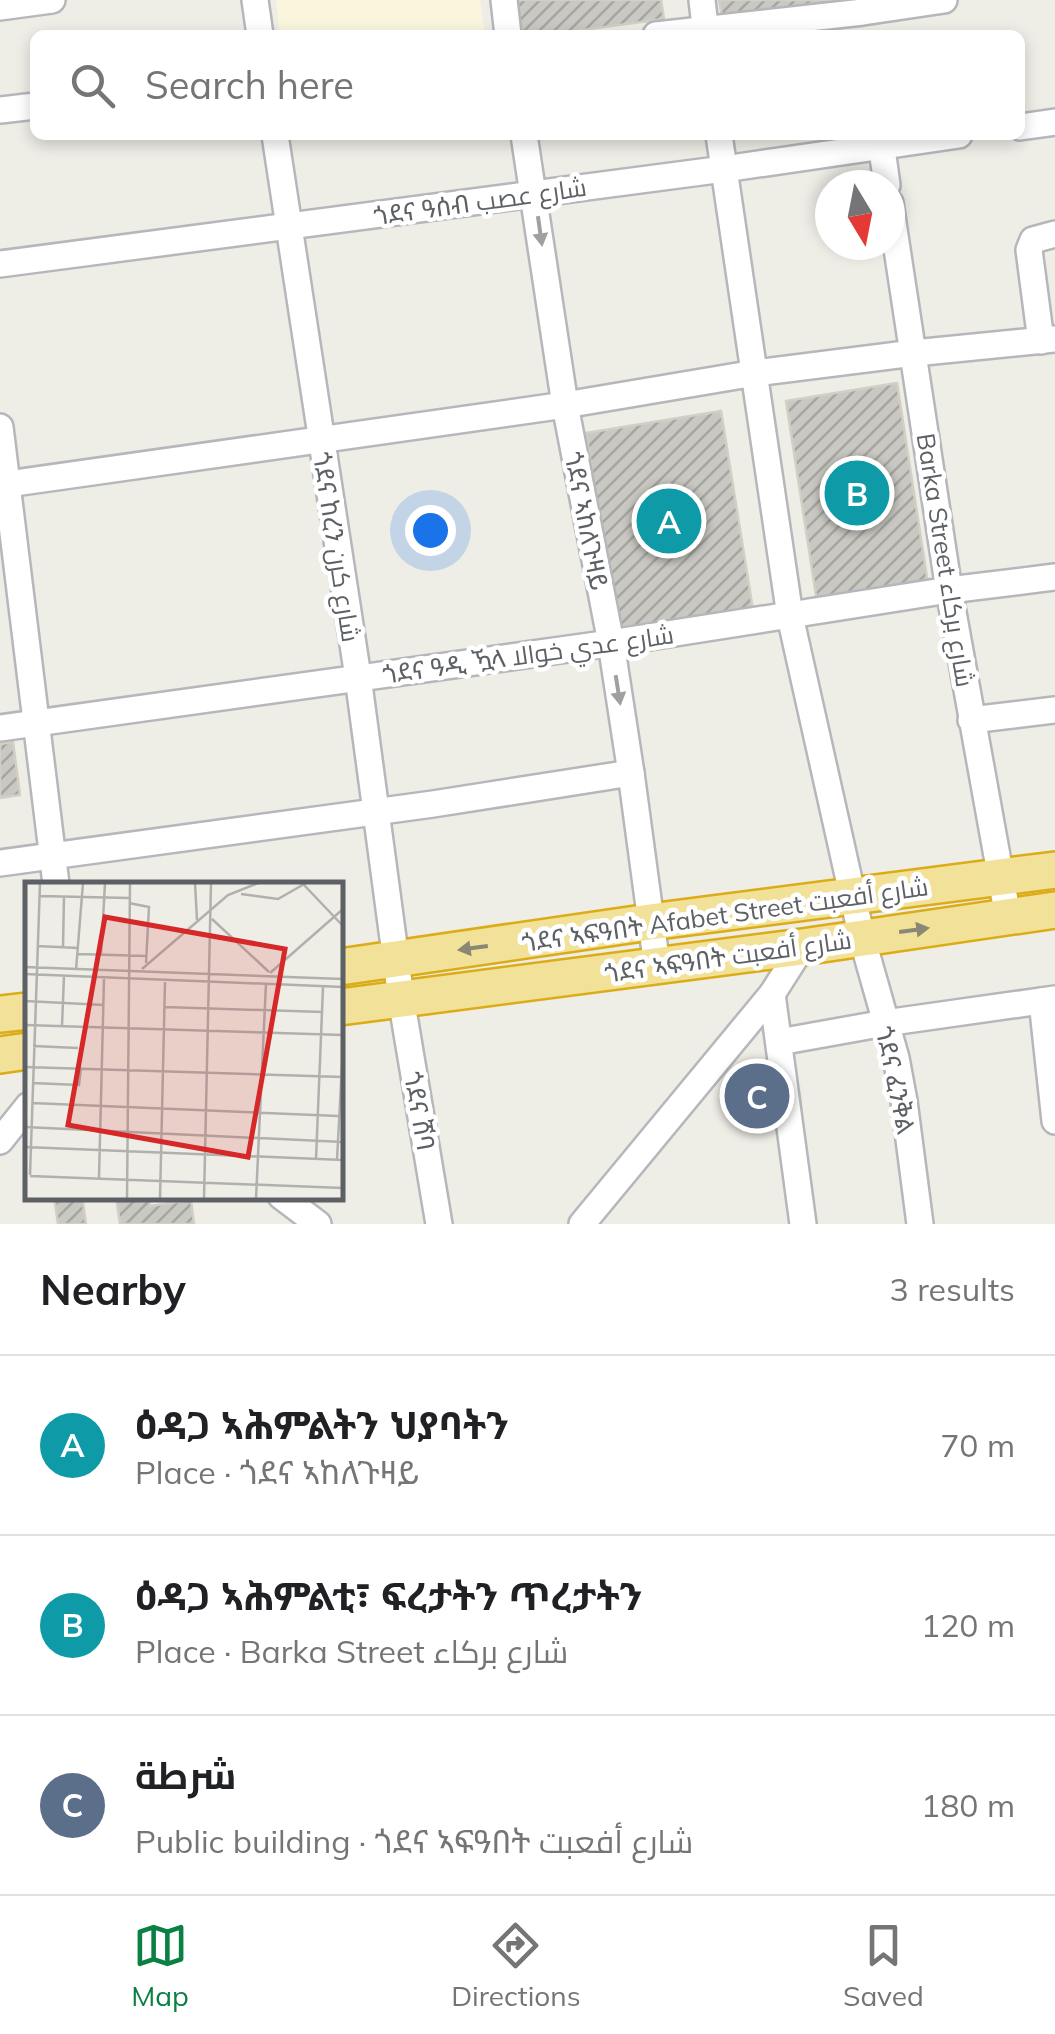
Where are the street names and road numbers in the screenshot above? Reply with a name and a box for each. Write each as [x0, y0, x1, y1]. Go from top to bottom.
street label: ጎደና ዓሰብ شارع عصب [372, 171, 589, 233]
street label: Barka Street شارع بركاء [909, 431, 981, 690]
street label: ጎደና ኣከለጉዛይ [558, 449, 616, 593]
street label: ጎደና ከረን شارع كرن [305, 450, 367, 644]
street label: ጎደና ዓዲ ዃላ شارع عدي خوالا [380, 618, 676, 695]
street label: ጎደና ኣፍዓበት Afabet Street شارع أفعبت [520, 870, 930, 960]
street label: ጎደና ኣፍዓበት شارع أفعبت [603, 923, 854, 991]
street label: ጎደና ፈንቅል [869, 1023, 923, 1137]
street label: ጎደና ሸባ [398, 1069, 442, 1153]

